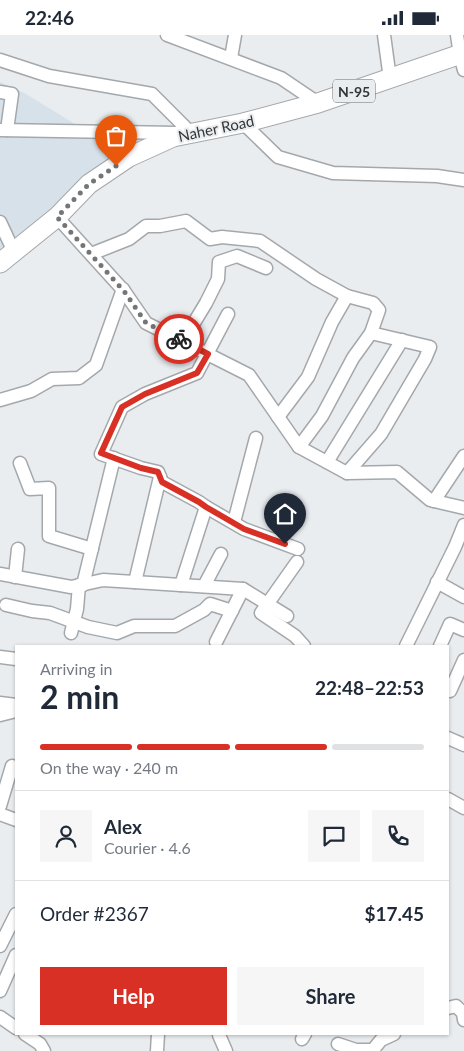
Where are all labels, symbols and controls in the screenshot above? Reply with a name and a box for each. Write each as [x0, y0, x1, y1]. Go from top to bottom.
text: 22:46 [25, 6, 74, 29]
road number: N-95 [333, 79, 375, 103]
street label: Naher Road [176, 111, 256, 145]
pin [95, 115, 137, 166]
icon: bag [102, 122, 130, 150]
courier [154, 314, 204, 364]
icon: bike [165, 325, 193, 353]
pin [264, 493, 306, 544]
icon: home [271, 500, 299, 528]
text: Arriving in [40, 659, 113, 678]
text: 22:48–22:53 [315, 676, 424, 699]
text: 2 min [40, 677, 119, 716]
text: On the way · 240 m [40, 758, 178, 777]
button: person [40, 810, 92, 862]
button: chat [308, 810, 360, 862]
button: phone [372, 810, 424, 862]
text: Alex [104, 815, 142, 838]
text: Courier · 4.6 [104, 838, 191, 857]
text: Order #2367 [40, 902, 149, 925]
text: $17.45 [364, 902, 424, 925]
button: Help [40, 967, 227, 1025]
button: Share [237, 967, 424, 1025]

